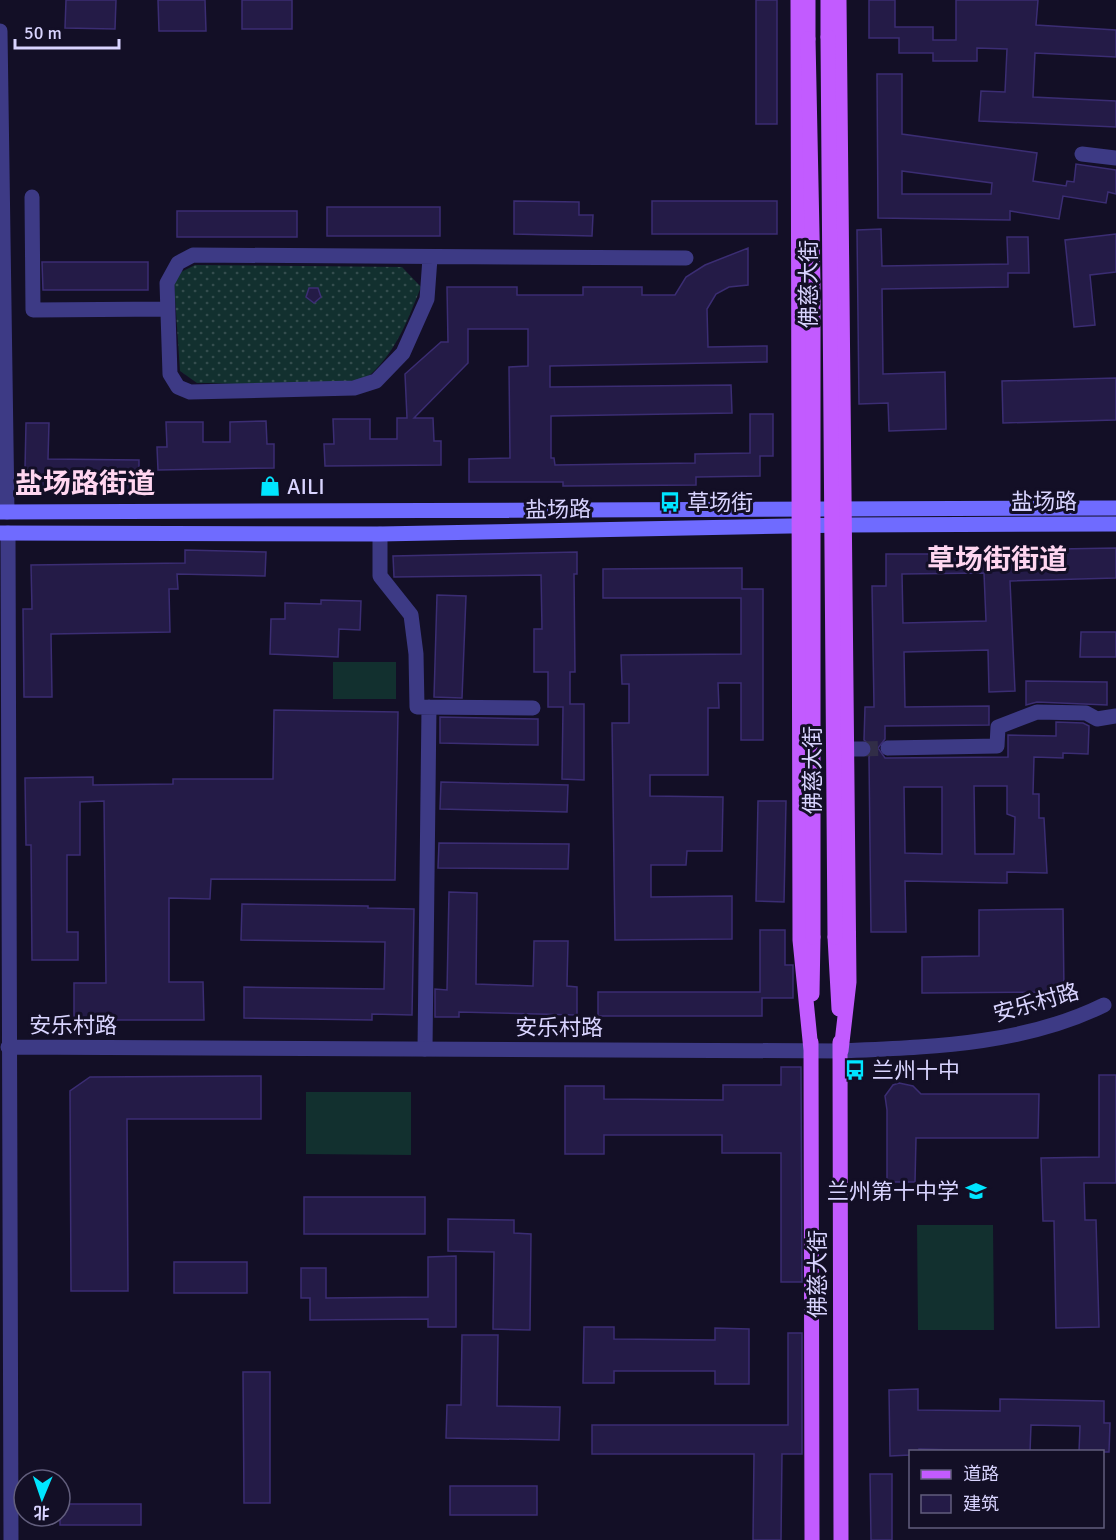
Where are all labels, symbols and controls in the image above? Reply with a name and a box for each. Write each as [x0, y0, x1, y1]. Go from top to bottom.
scale bar [15, 12, 118, 50]
text: 50 m [24, 22, 62, 44]
street label: 佛慈大街 [795, 240, 822, 328]
district label: 盐场路街道 [15, 467, 155, 501]
place label: AILI [287, 473, 325, 500]
shop icon: AILI [258, 474, 282, 498]
street label: 盐场路 [1011, 488, 1077, 515]
place label: 草场街 [687, 489, 753, 516]
bus stop icon: 草场街 [658, 490, 682, 514]
street label: 盐场路 [525, 495, 591, 524]
district label: 草场街街道 [927, 543, 1067, 577]
street label: 佛慈大街 [799, 726, 826, 814]
street label: 安乐村路 [990, 977, 1082, 1028]
street label: 安乐村路 [29, 1012, 117, 1039]
street label: 安乐村路 [515, 1014, 603, 1041]
place label: 兰州十中 [872, 1057, 960, 1084]
bus stop icon: 兰州十中 [843, 1058, 867, 1082]
place label: 兰州第十中学 [827, 1178, 959, 1205]
school or university icon: 兰州第十中学 [964, 1179, 988, 1203]
street label: 佛慈大街 [804, 1230, 831, 1318]
legend [909, 1450, 1104, 1528]
text: 道路 [963, 1463, 999, 1485]
north arrow [12, 1468, 72, 1528]
text: 建筑 [963, 1493, 999, 1515]
text: 北 [33, 1502, 50, 1522]

